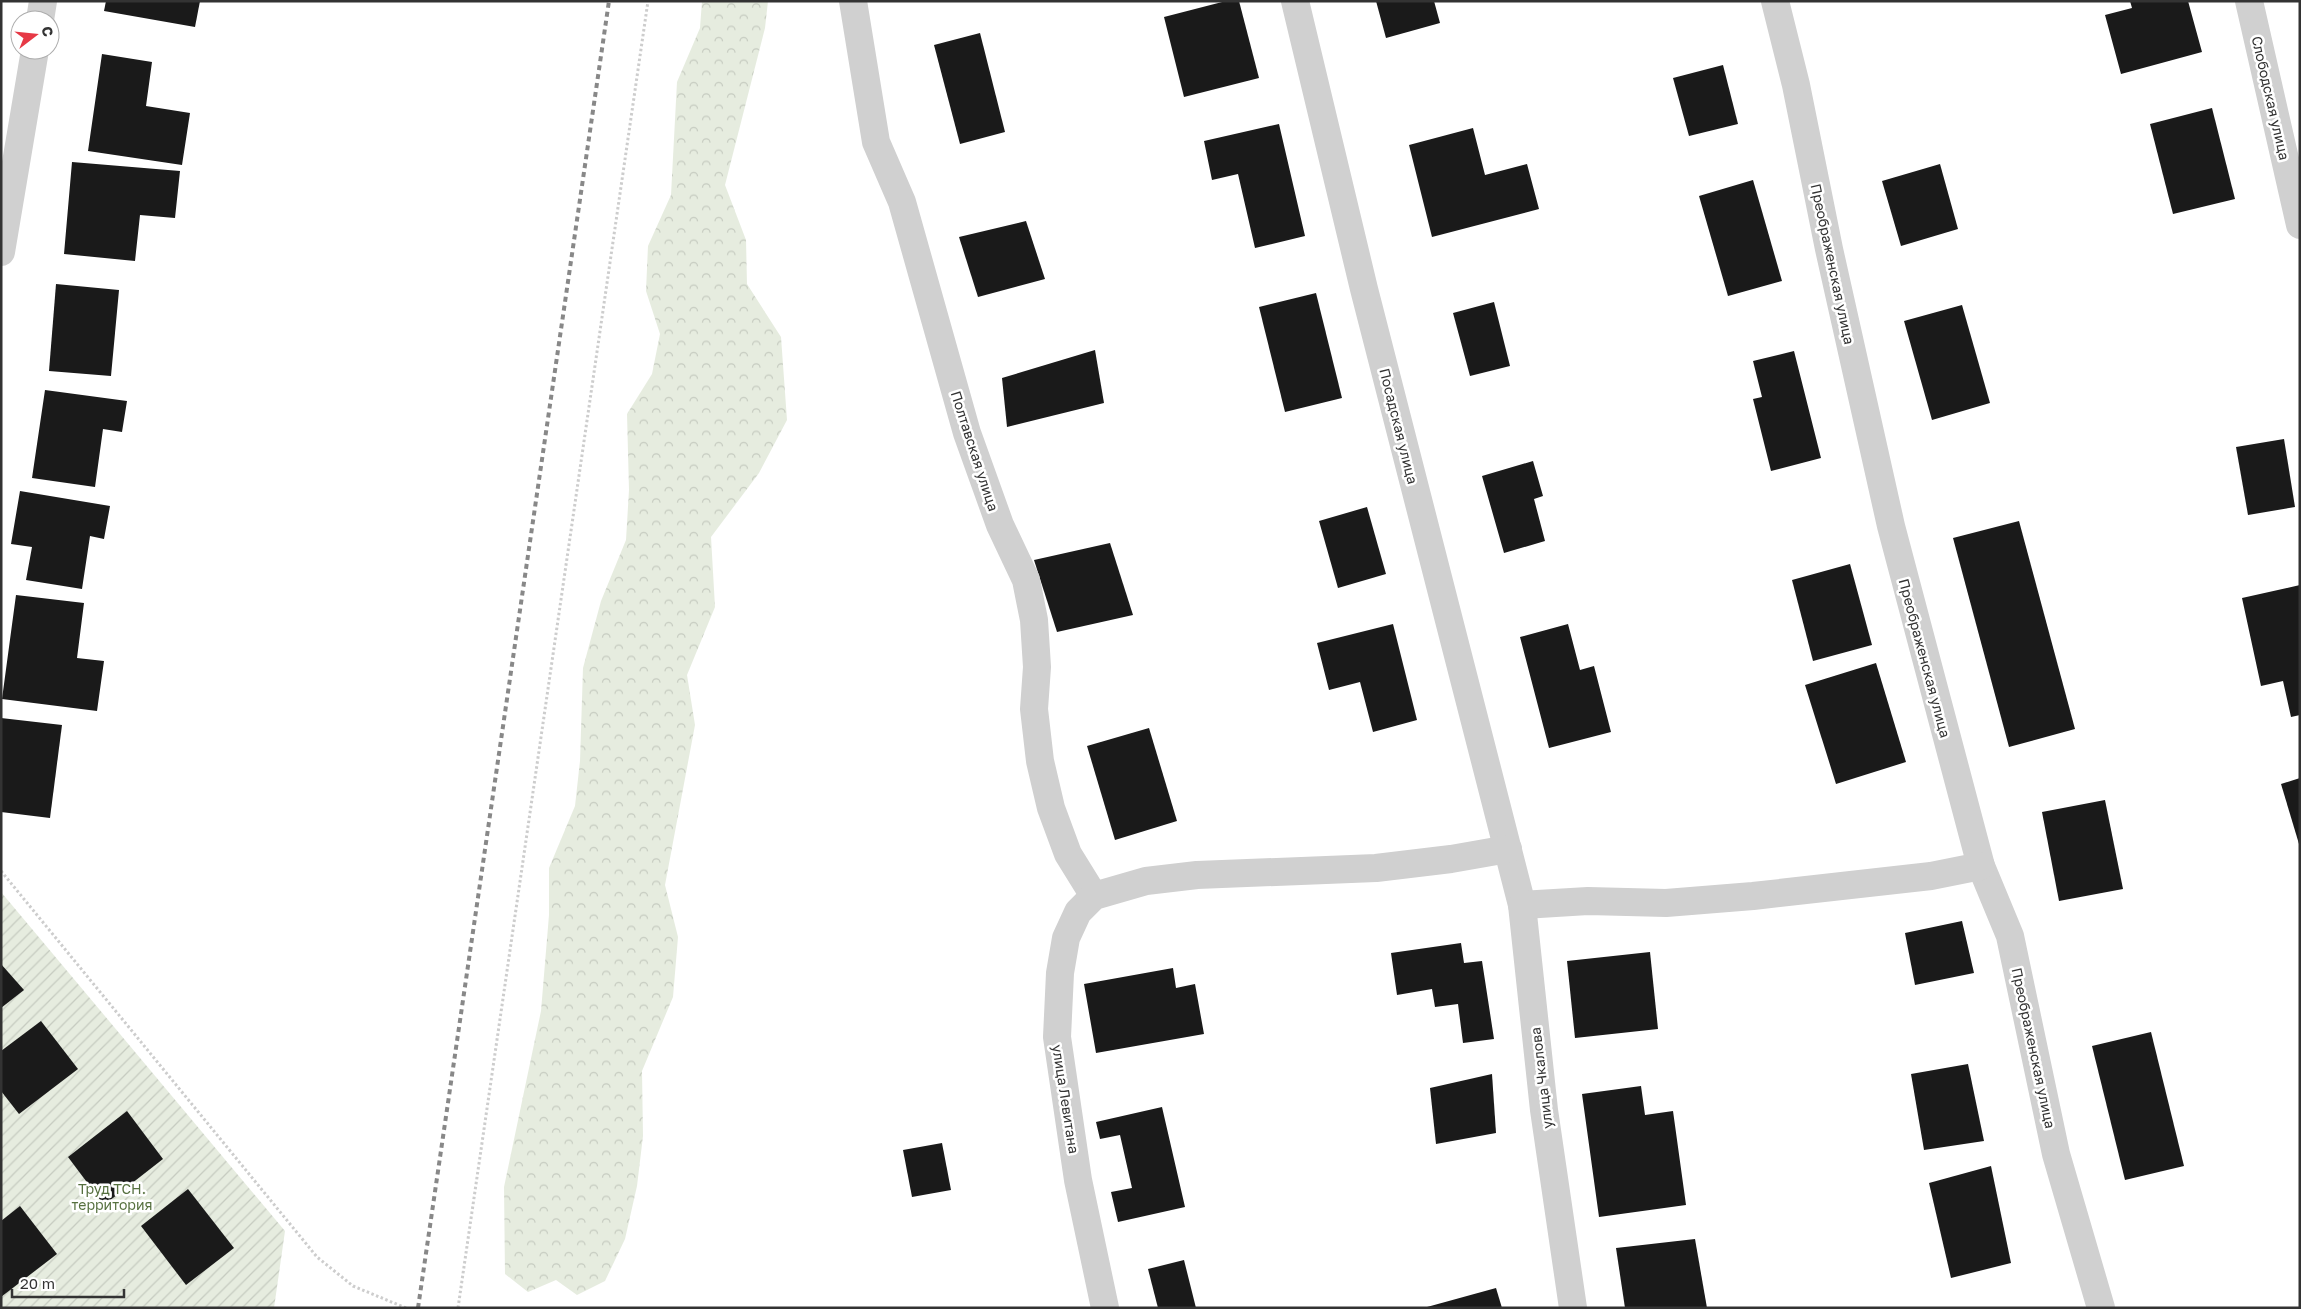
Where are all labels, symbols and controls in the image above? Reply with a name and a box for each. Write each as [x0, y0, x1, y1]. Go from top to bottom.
north arrow [10, 10, 60, 60]
text: С [38, 24, 58, 38]
street label: Слободская улица [2248, 34, 2294, 162]
street label: Преображенская улица [1808, 182, 1858, 346]
street label: Посадская улица [1376, 366, 1422, 486]
street label: Полтавская улица [948, 389, 1002, 513]
street label: Преображенская улица [1896, 577, 1954, 739]
street label: Преображенская улица [2009, 966, 2059, 1130]
street label: улица Чкалова [1526, 1026, 1556, 1130]
street label: улица Левитана [1049, 1043, 1083, 1155]
park label: Труд ТСН. территория [72, 1180, 152, 1213]
scale bar [12, 1266, 125, 1298]
text: 20 m [20, 1274, 55, 1292]

